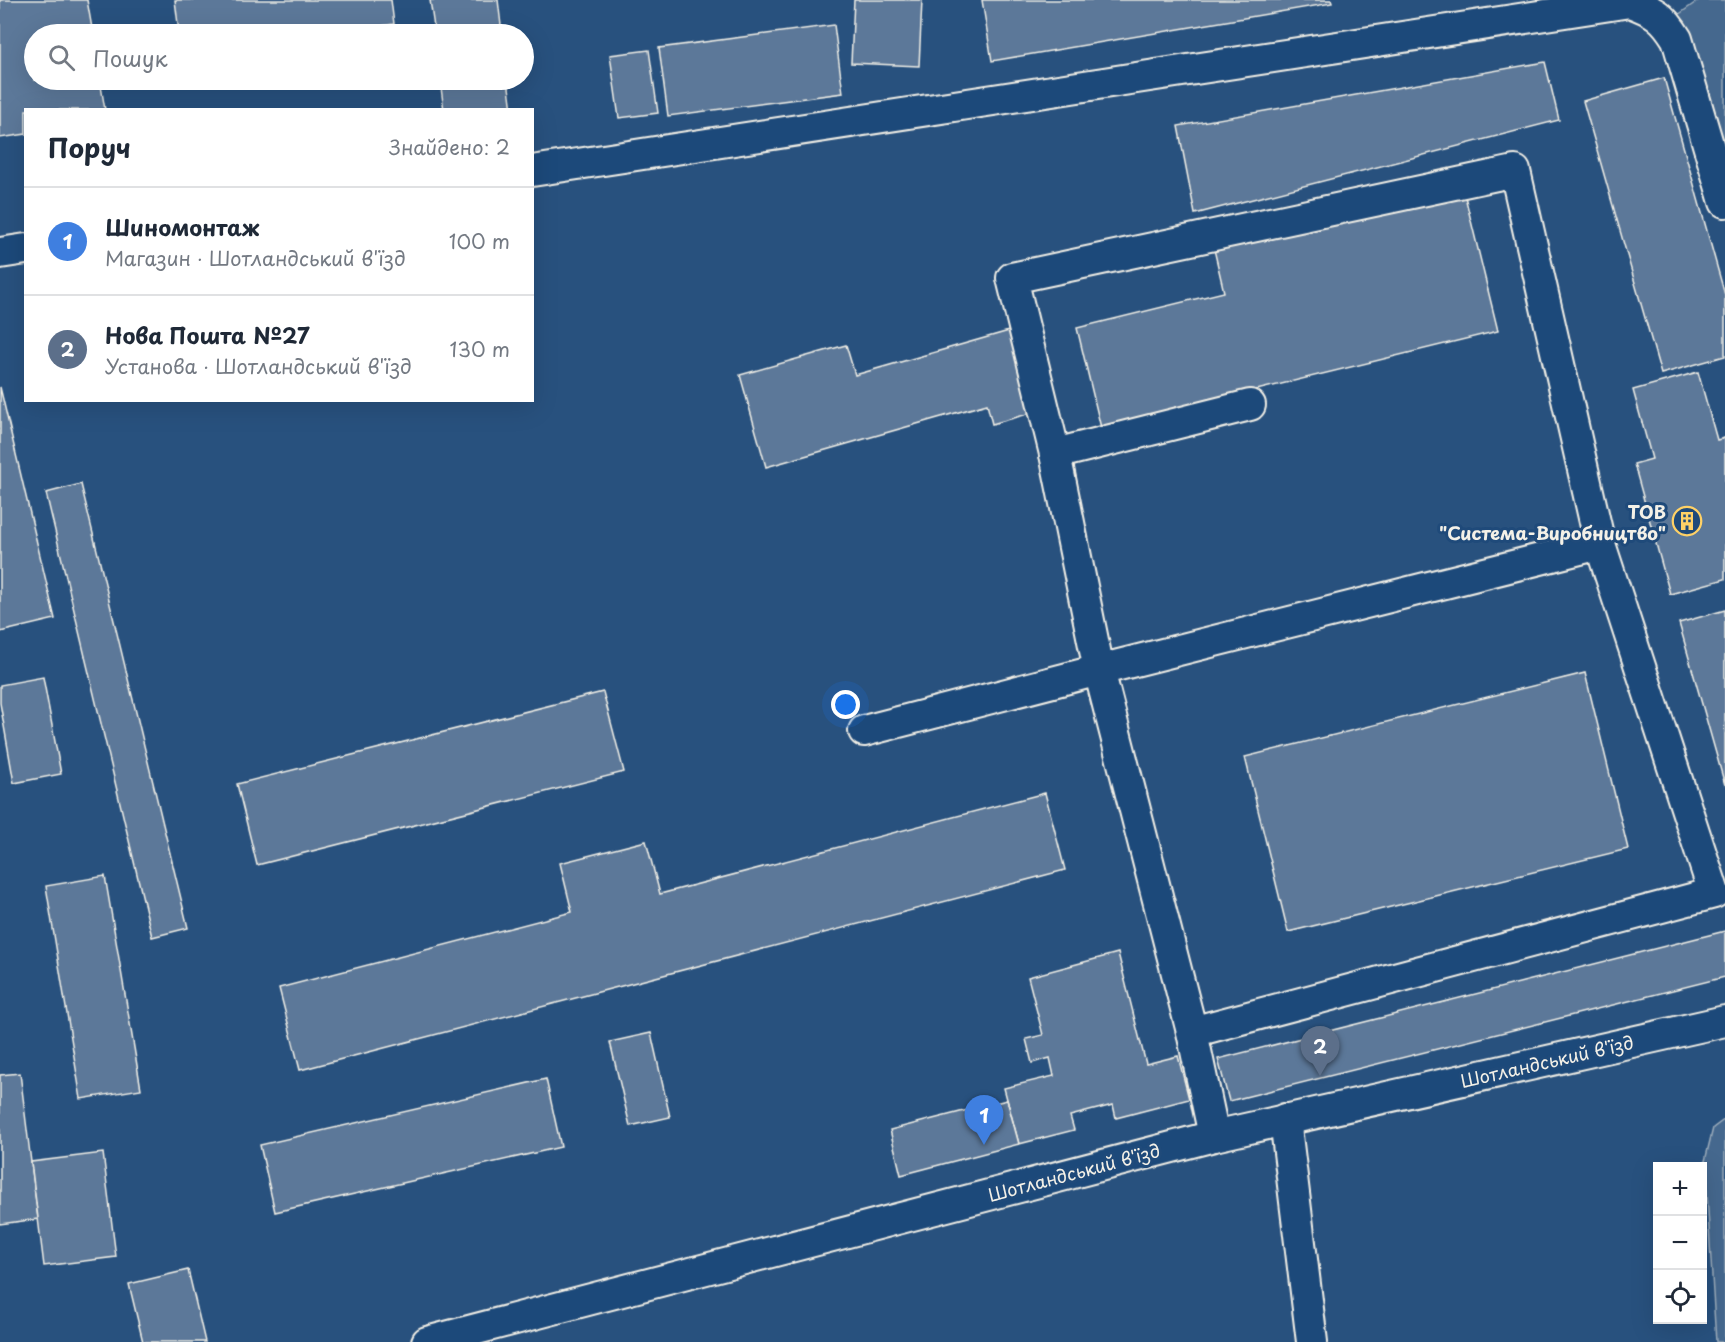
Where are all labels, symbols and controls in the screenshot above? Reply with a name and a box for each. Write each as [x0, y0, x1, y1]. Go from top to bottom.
search box [24, 24, 534, 90]
icon: search [45, 41, 78, 74]
text: Пошук [93, 41, 168, 74]
text: Поруч [48, 128, 131, 167]
text: Знайдено: 2 [389, 132, 510, 162]
text: Шиномонтаж [105, 210, 259, 243]
text: 1 [63, 226, 72, 256]
text: 100 m [449, 226, 510, 256]
text: Магазин · Шотландський в'їзд [105, 243, 406, 273]
text: Нова Пошта №27 [105, 318, 310, 351]
text: 2 [60, 334, 75, 364]
text: 130 m [450, 334, 510, 364]
text: Установа · Шотландський в'їзд [105, 351, 412, 381]
place label: ТОВ "Система-Виробництво" [1439, 498, 1666, 546]
building icon: ТОВ "Система-Виробництво" [1671, 505, 1703, 537]
your location [831, 690, 860, 719]
pin: 2 [1300, 1026, 1340, 1076]
street label: Шотландський в'їзд [1458, 1028, 1636, 1094]
pin: 1 [964, 1096, 1004, 1145]
street label: Шотландський в'їзд [985, 1136, 1163, 1208]
map controls [1653, 1162, 1707, 1324]
button: + [1653, 1162, 1707, 1216]
button: − [1653, 1216, 1707, 1270]
button: locate [1653, 1270, 1707, 1324]

